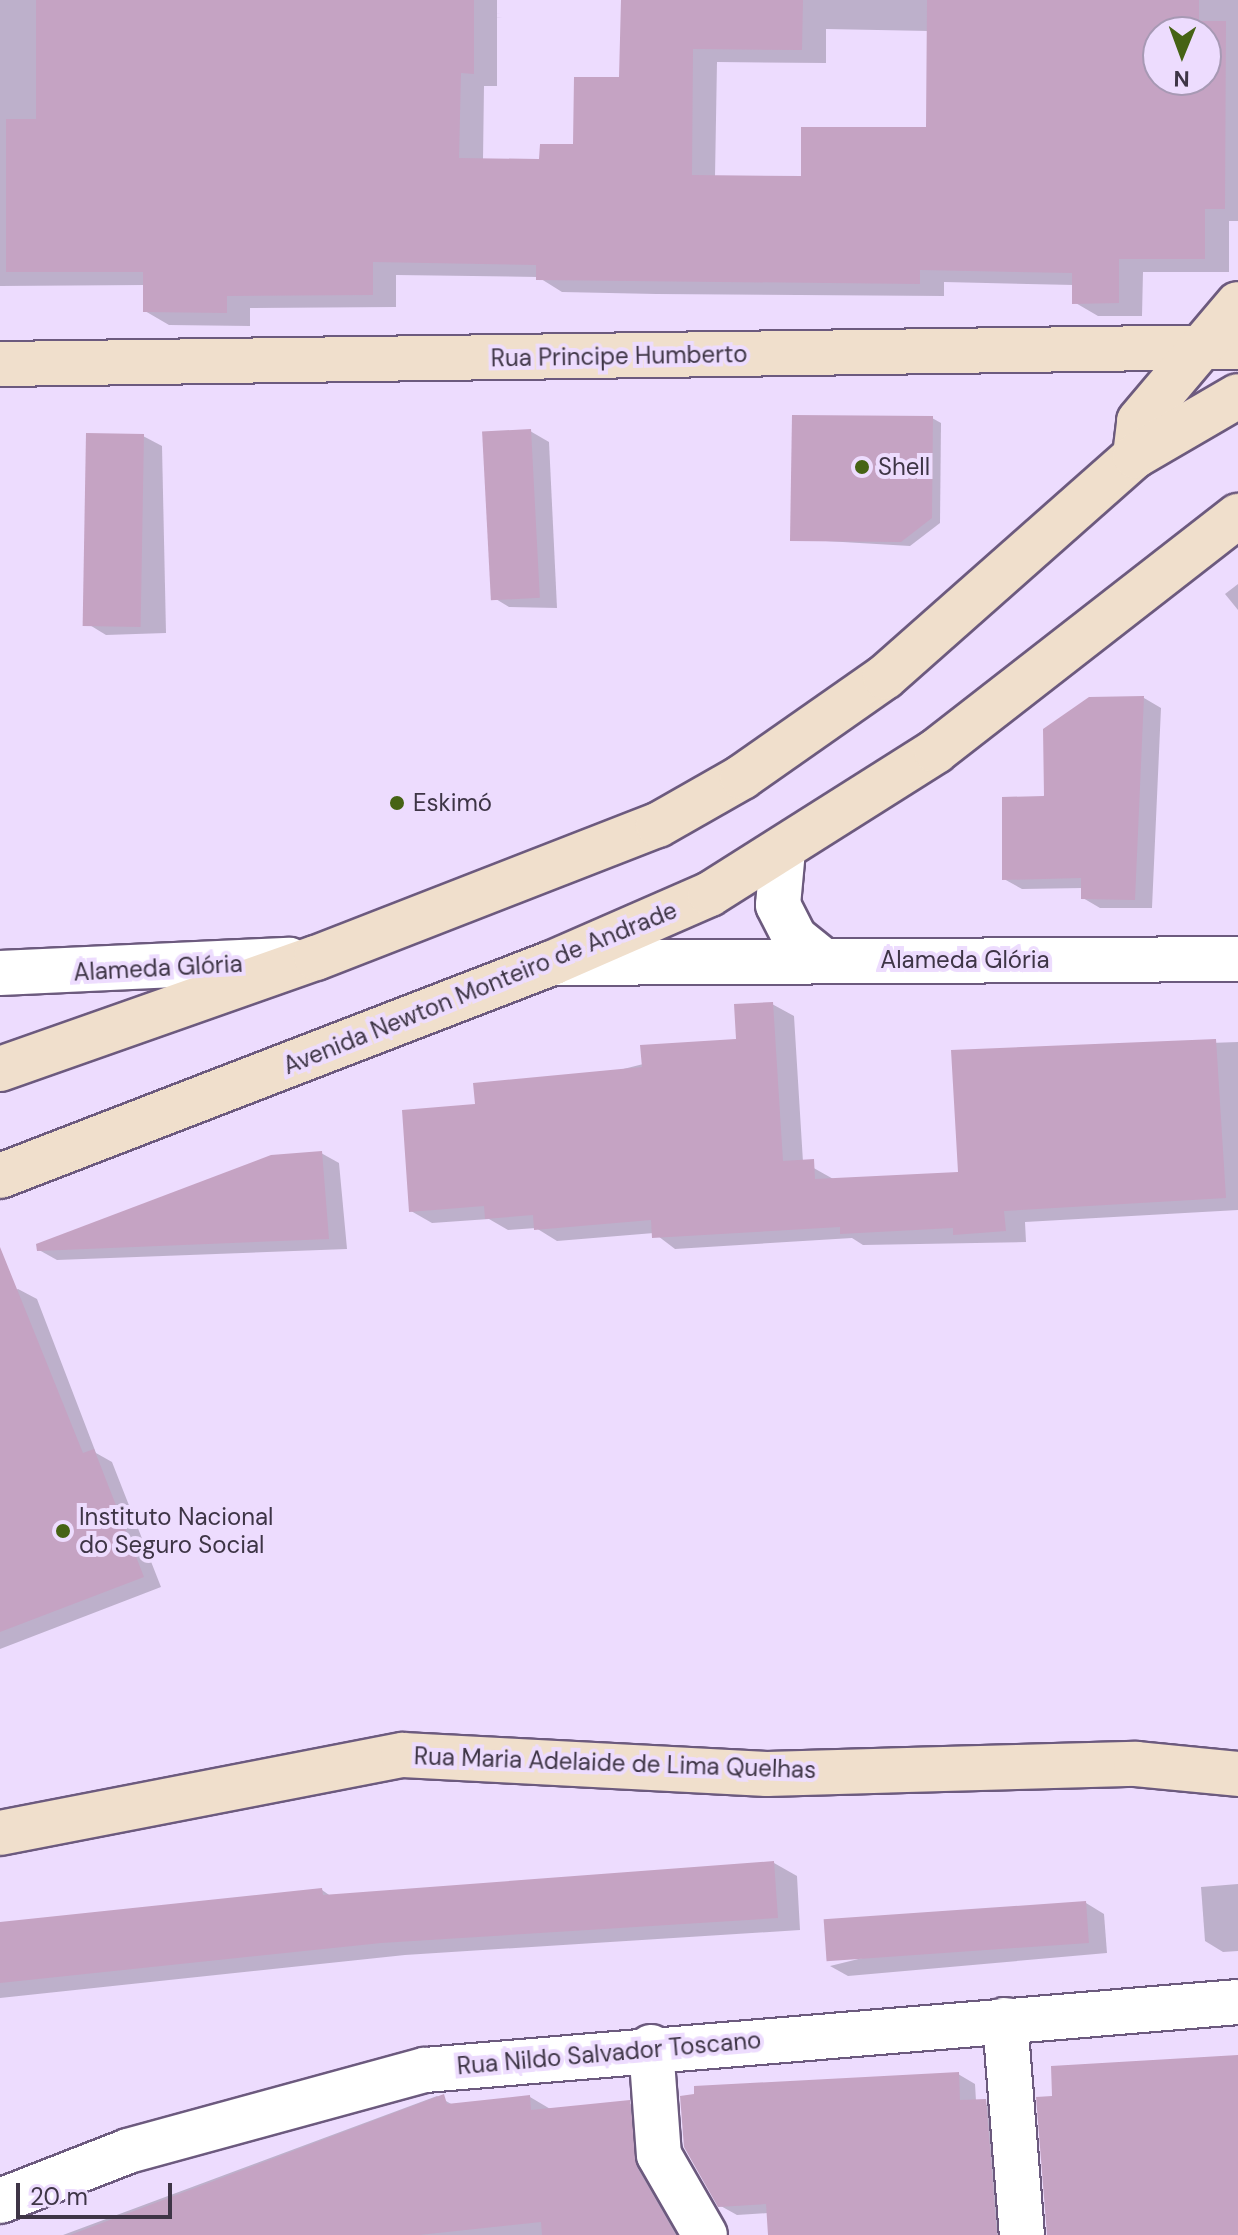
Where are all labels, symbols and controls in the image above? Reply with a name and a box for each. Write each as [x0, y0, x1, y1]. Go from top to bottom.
north arrow [1142, 16, 1222, 96]
text: N [1173, 64, 1190, 93]
street label: Rua Principe Humberto [490, 339, 748, 373]
place label: Shell [878, 453, 930, 481]
marker: Shell [853, 458, 871, 476]
place label: Eskimó [413, 789, 492, 817]
marker: Eskimó [388, 794, 406, 812]
street label: Avenida Newton Monteiro de Andrade [279, 896, 681, 1080]
street label: Alameda Glória [880, 946, 1050, 974]
street label: Alameda Glória [73, 949, 243, 987]
place label: Instituto Nacional do Seguro Social [79, 1503, 273, 1559]
marker: Instituto Nacional do Seguro Social [54, 1522, 72, 1540]
street label: Rua Maria Adelaide de Lima Quelhas [413, 1742, 817, 1784]
street label: Rua Nildo Salvador Toscano [456, 2025, 762, 2081]
scale bar [20, 2167, 176, 2217]
text: 20 m [30, 2181, 88, 2212]

